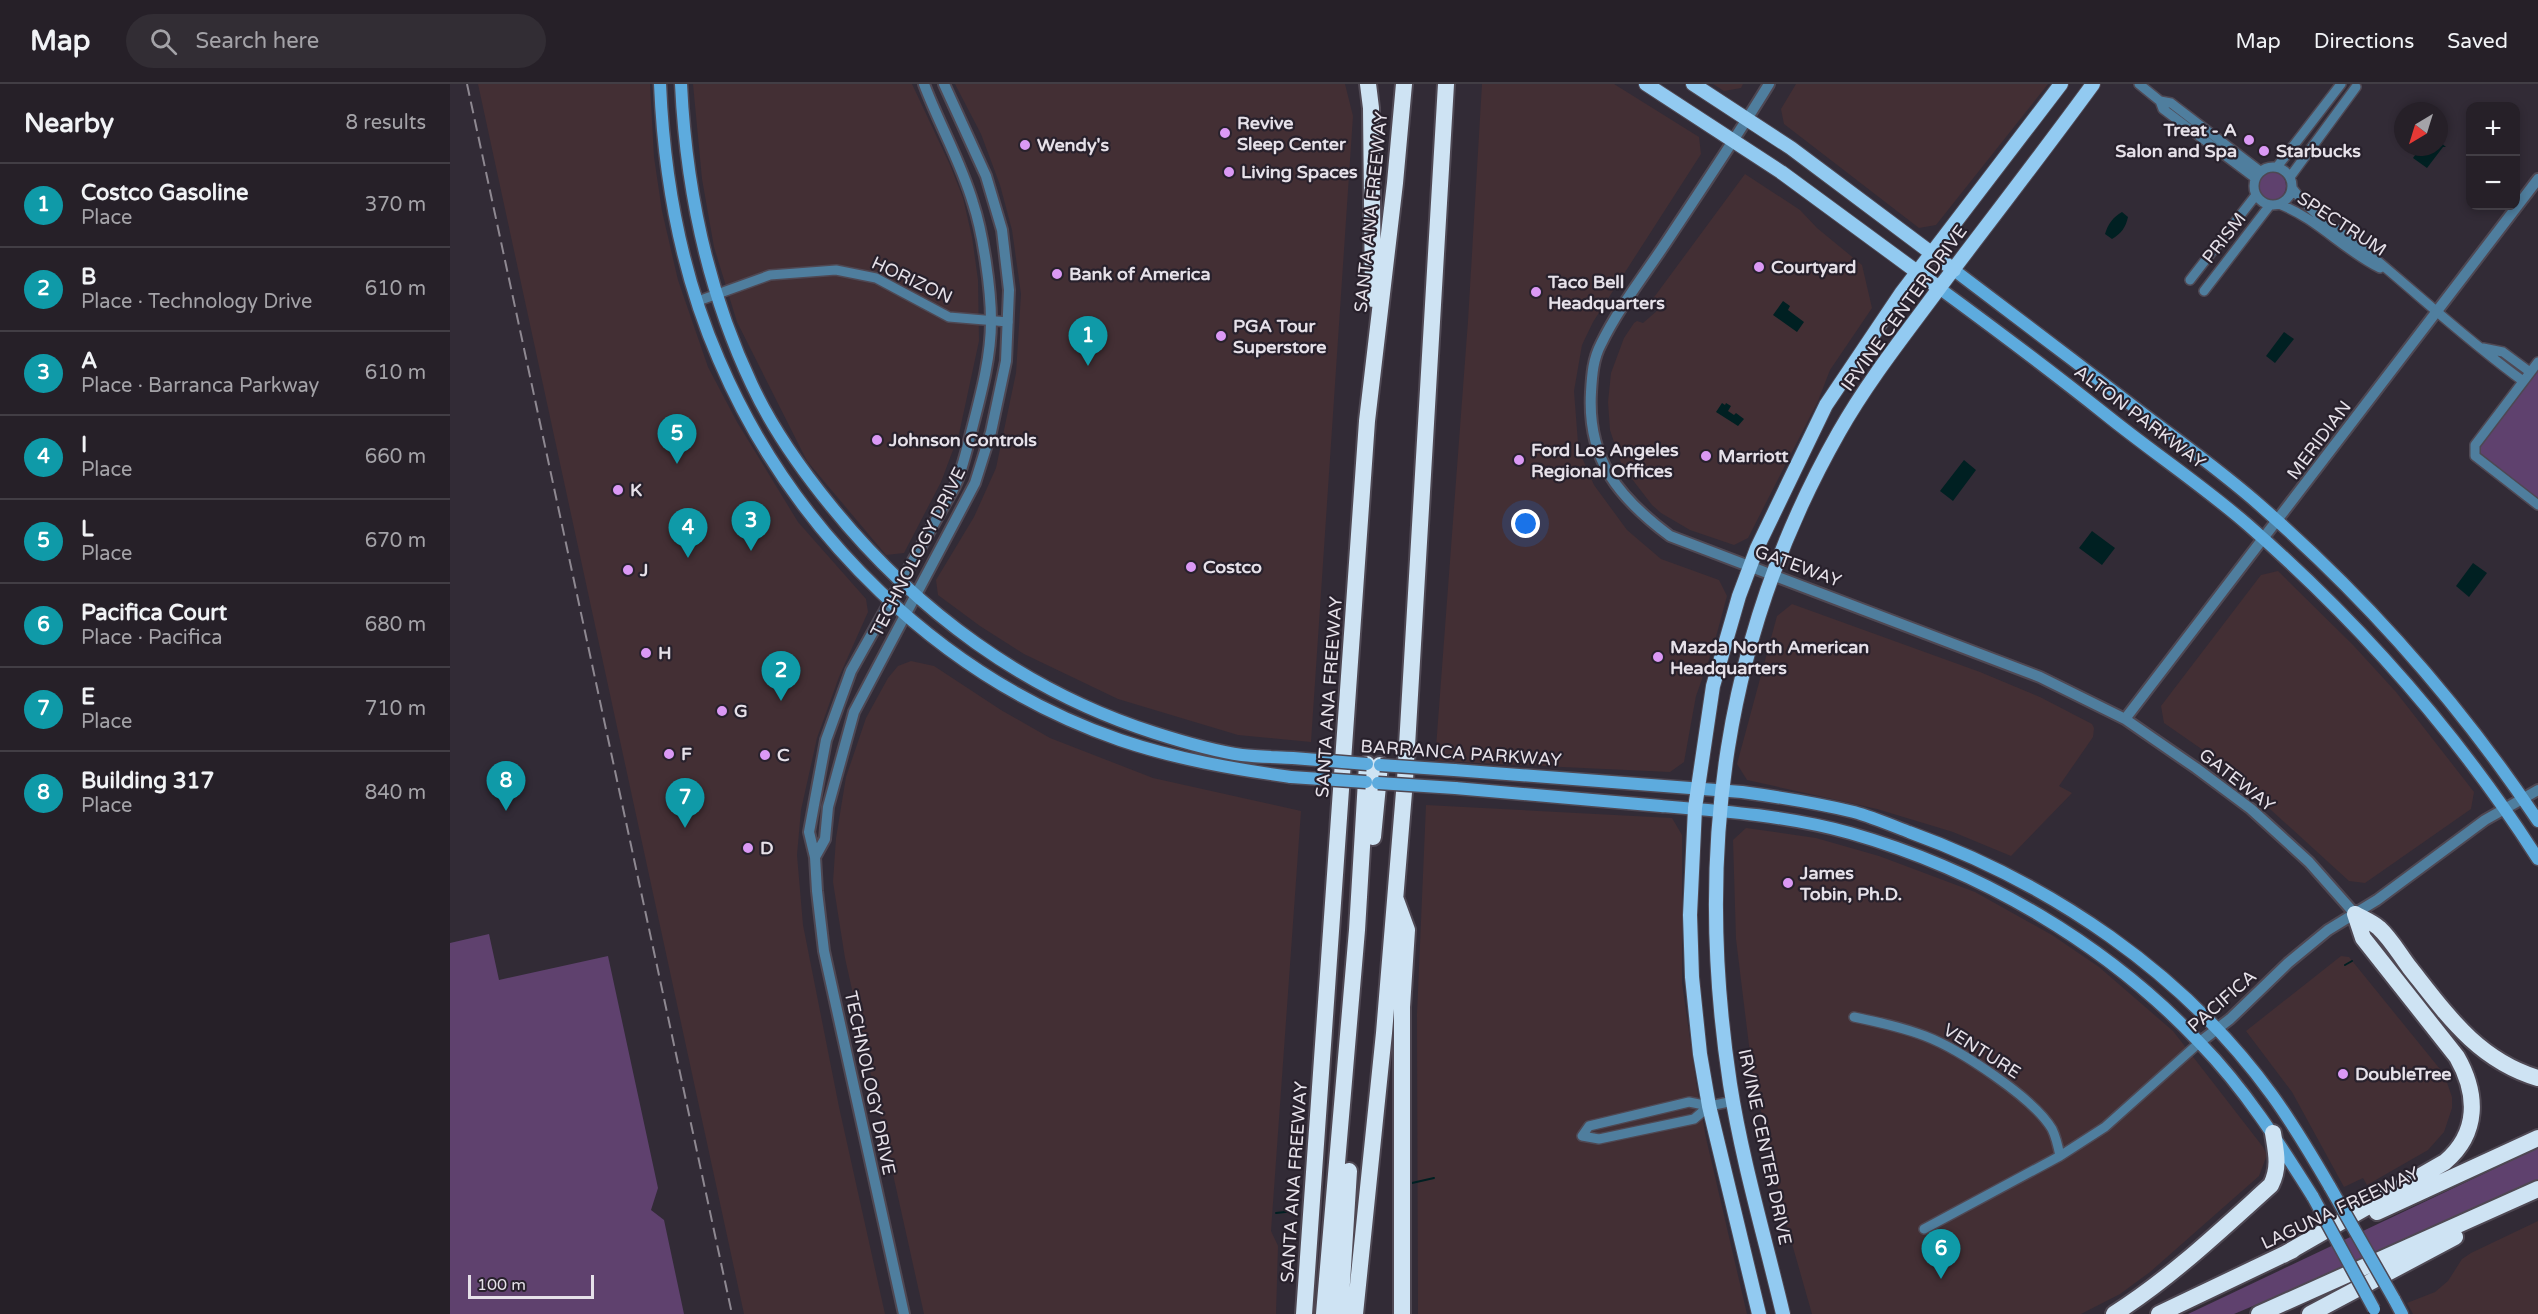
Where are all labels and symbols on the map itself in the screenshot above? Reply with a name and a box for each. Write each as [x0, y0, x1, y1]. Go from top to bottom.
north arrow [2394, 102, 2448, 156]
street label: SANTA ANA FREEWAY [1350, 110, 1393, 313]
place label: Revive Sleep Center [1237, 112, 1347, 155]
place label: Treat - A Salon and Spa [2115, 119, 2237, 162]
marker: Revive Sleep Center [1218, 126, 1232, 140]
marker: Treat - A Salon and Spa [2242, 133, 2256, 147]
place label: Wendy's [1037, 134, 1110, 156]
marker: Wendy's [1018, 138, 1032, 152]
place label: Starbucks [2276, 140, 2361, 162]
marker: Starbucks [2257, 144, 2271, 158]
place label: Living Spaces [1241, 161, 1358, 183]
marker: Living Spaces [1222, 165, 1236, 179]
street label: SPECTRUM [2293, 187, 2391, 261]
street label: PRISM [2197, 208, 2251, 268]
street label: IRVINE CENTER DRIVE [1836, 221, 1972, 395]
street label: HORIZON [868, 252, 956, 308]
place label: Courtyard [1771, 256, 1856, 278]
marker: Courtyard [1752, 260, 1766, 274]
place label: Bank of America [1069, 263, 1211, 285]
marker: Bank of America [1050, 267, 1064, 281]
place label: Taco Bell Headquarters [1547, 271, 1665, 314]
marker: Taco Bell Headquarters [1529, 285, 1543, 299]
place label: PGA Tour Superstore [1233, 315, 1326, 358]
pin: 1 [1068, 316, 1108, 366]
marker: PGA Tour Superstore [1214, 329, 1228, 343]
street label: ALTON PARKWAY [2070, 361, 2210, 474]
street label: MERIDIAN [2282, 396, 2356, 484]
pin: 5 [658, 414, 696, 464]
place label: Johnson Controls [888, 429, 1037, 451]
marker: Johnson Controls [870, 433, 884, 447]
place label: Ford Los Angeles Regional Offices [1531, 439, 1679, 482]
place label: Marriott [1718, 445, 1789, 467]
marker: Marriott [1699, 449, 1713, 463]
marker: Ford Los Angeles Regional Offices [1512, 453, 1526, 467]
street label: TECHNOLOGY DRIVE [866, 463, 970, 641]
place label: K [630, 479, 642, 501]
marker: K [611, 483, 625, 497]
pin: 3 [732, 502, 770, 551]
pin: 4 [668, 508, 708, 558]
your location [1511, 509, 1540, 538]
street label: GATEWAY [1752, 540, 1845, 592]
place label: Costco [1203, 556, 1262, 578]
place label: J [639, 559, 648, 581]
marker: Costco [1184, 560, 1198, 574]
marker: J [621, 563, 635, 577]
street label: SANTA ANA FREEWAY [1311, 595, 1347, 798]
place label: Mazda North American Headquarters [1670, 636, 1869, 679]
place label: H [658, 642, 672, 664]
marker: H [639, 646, 653, 660]
marker: Mazda North American Headquarters [1651, 650, 1665, 664]
pin: 2 [762, 652, 800, 701]
place label: G [734, 700, 748, 722]
marker: G [715, 704, 729, 718]
street label: BARRANCA PARKWAY [1360, 735, 1563, 771]
place label: F [681, 743, 692, 765]
street label: GATEWAY [2195, 743, 2280, 817]
place label: C [777, 744, 790, 766]
marker: F [662, 747, 676, 761]
marker: C [758, 748, 772, 762]
pin: 8 [486, 762, 526, 811]
pin: 7 [666, 778, 704, 828]
place label: D [760, 837, 774, 859]
marker: D [741, 841, 755, 855]
place label: James Tobin, Ph.D. [1799, 862, 1902, 905]
marker: James Tobin, Ph.D. [1781, 876, 1795, 890]
street label: PACIFICA [2183, 965, 2261, 1037]
street label: TECHNOLOGY DRIVE [840, 989, 900, 1177]
street label: VENTURE [1939, 1019, 2025, 1083]
street label: IRVINE CENTER DRIVE [1733, 1047, 1797, 1247]
place label: DoubleTree [2355, 1063, 2452, 1085]
marker: DoubleTree [2336, 1067, 2350, 1081]
street label: SANTA ANA FREEWAY [1276, 1080, 1312, 1283]
street label: LAGUNA FREEWAY [2258, 1162, 2423, 1254]
pin: 6 [1922, 1230, 1960, 1279]
scale bar [468, 1272, 594, 1300]

